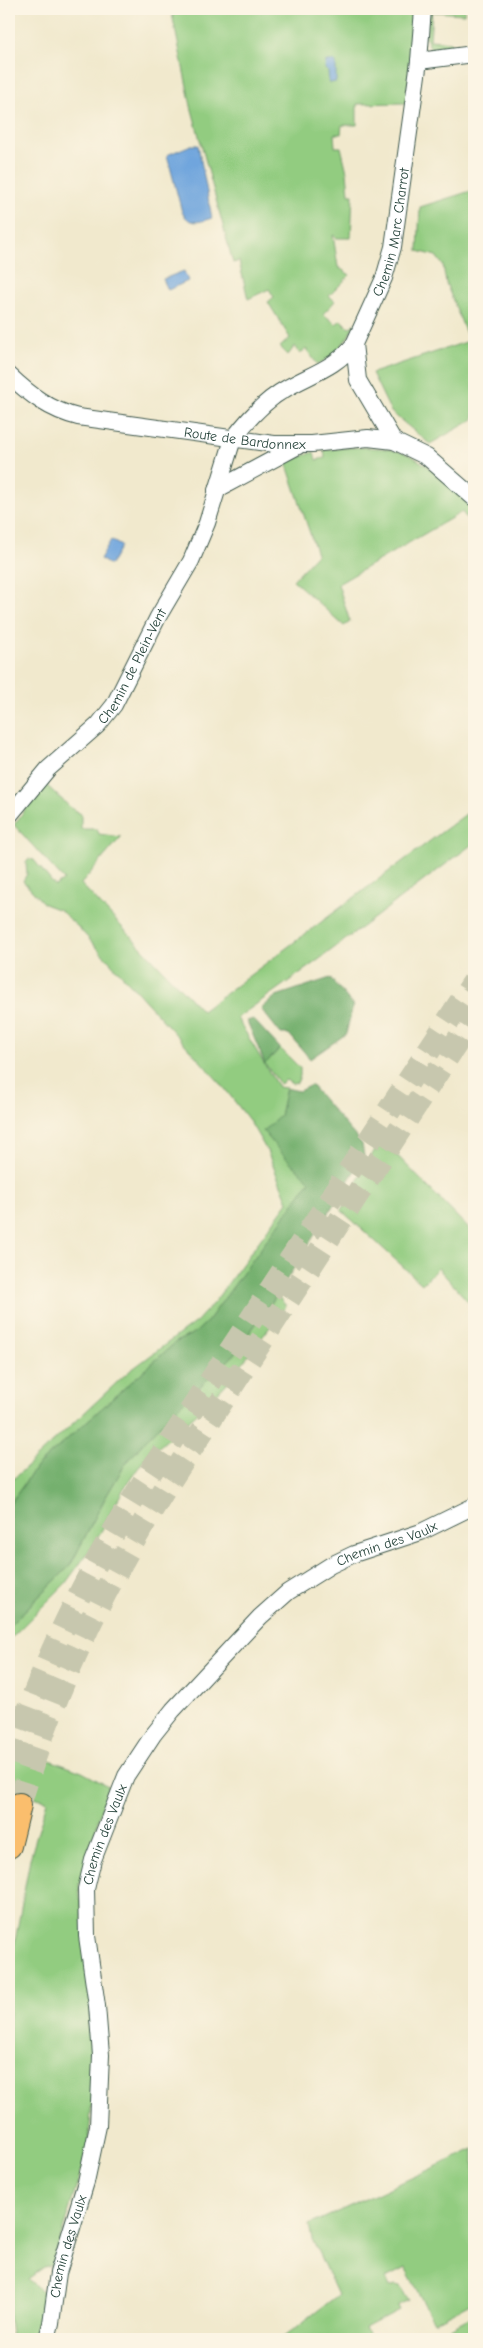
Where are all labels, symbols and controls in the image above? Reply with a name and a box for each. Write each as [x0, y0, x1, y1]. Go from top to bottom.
street label: Chemin Marc Charrot [368, 166, 413, 299]
street label: Route de Bardonnex [183, 423, 306, 453]
street label: Chemin de Plein-Vent [94, 604, 170, 727]
street label: Chemin des Vaulx [333, 1517, 440, 1570]
street label: Chemin des Vaulx [79, 1781, 131, 1887]
street label: Chemin des Vaulx [46, 2193, 90, 2299]

